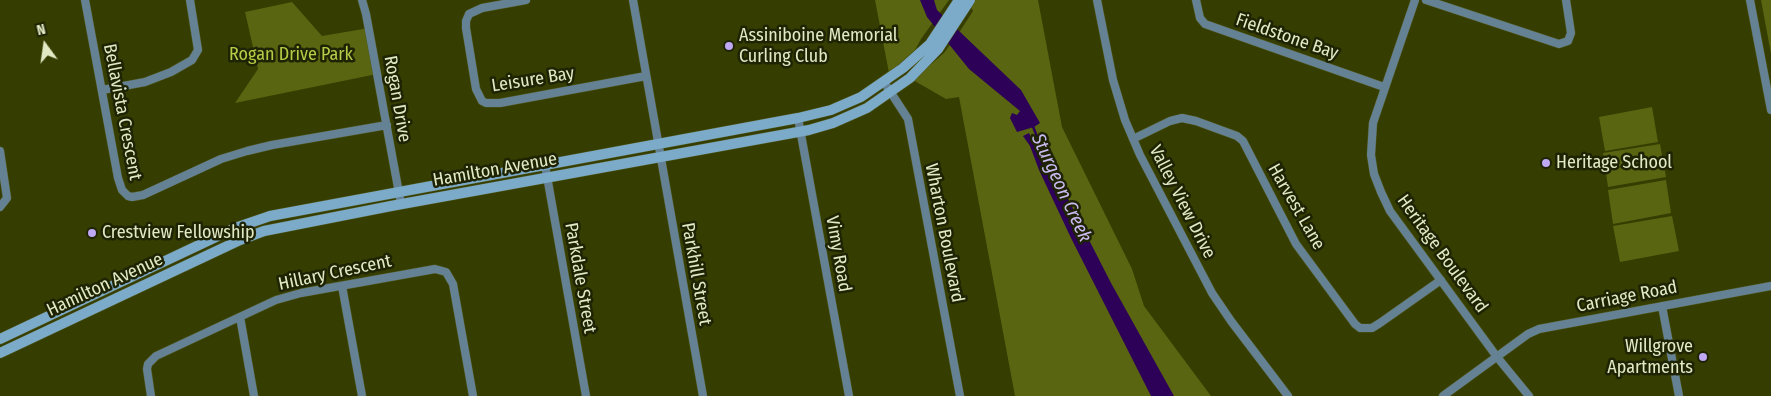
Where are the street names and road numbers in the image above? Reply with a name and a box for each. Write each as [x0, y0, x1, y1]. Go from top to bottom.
street label: Fieldstone Bay [1233, 9, 1341, 65]
street label: Bellavista Crescent [98, 42, 146, 182]
street label: Rogan Drive [379, 54, 415, 144]
street label: Leisure Bay [490, 63, 576, 97]
street label: Valley View Drive [1144, 142, 1220, 262]
street label: Hamilton Avenue [431, 148, 559, 192]
street label: Harvest Lane [1263, 160, 1329, 254]
street label: Wharton Boulevard [920, 162, 968, 304]
street label: Heritage Boulevard [1392, 191, 1492, 317]
street label: Vimy Road [821, 214, 855, 294]
street label: Parkdale Street [560, 221, 600, 335]
street label: Parkhill Street [676, 221, 716, 327]
street label: Hamilton Avenue [43, 249, 167, 321]
street label: Hillary Crescent [276, 250, 394, 296]
street label: Carriage Road [1575, 277, 1679, 317]

